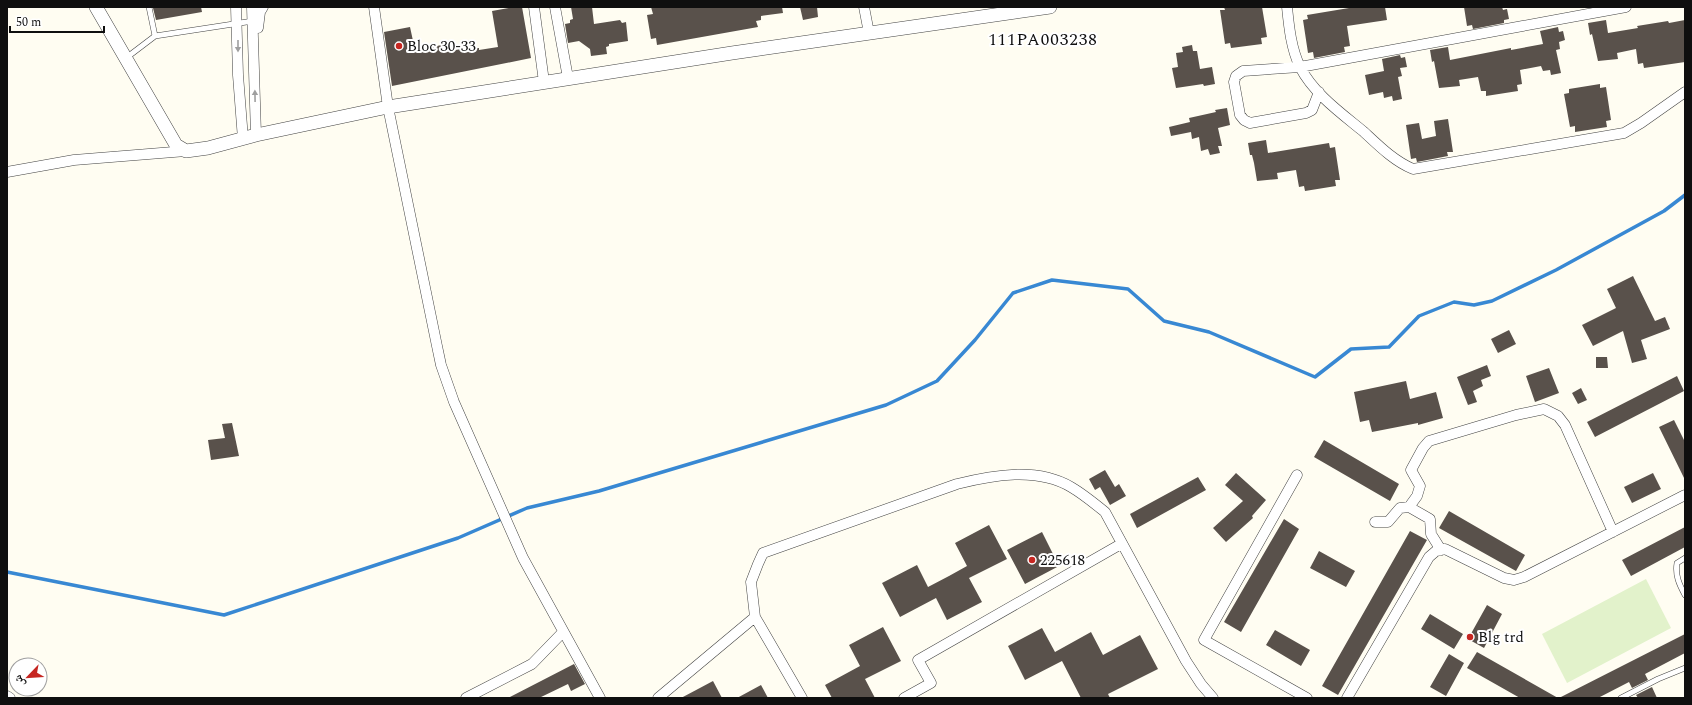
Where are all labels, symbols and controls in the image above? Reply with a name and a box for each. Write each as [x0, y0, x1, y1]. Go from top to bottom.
scale bar [10, 8, 104, 34]
text: 50 m [16, 13, 41, 32]
district label: 111PA003238 [988, 27, 1098, 53]
place label: Bloc 30-33 [407, 35, 476, 58]
one-way arrow [235, 40, 241, 53]
marker: Bloc 30-33 [394, 41, 404, 51]
one-way arrow [252, 89, 258, 102]
place label: 225618 [1040, 549, 1085, 572]
marker: 225618 [1027, 555, 1037, 565]
place label: Blg trd [1478, 626, 1524, 649]
marker: Blg trd [1465, 632, 1475, 642]
north arrow [8, 657, 48, 697]
text: ش [9, 672, 30, 690]

